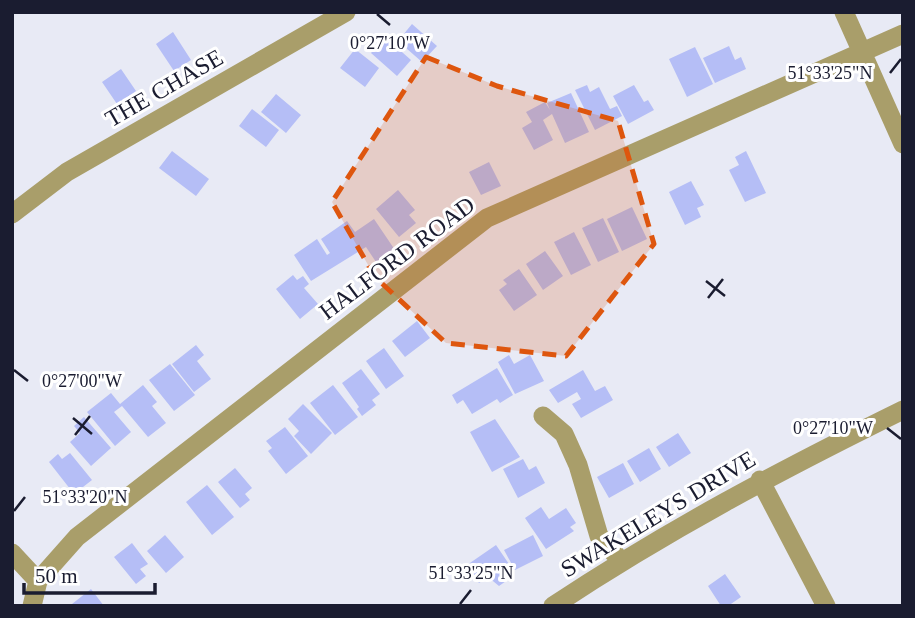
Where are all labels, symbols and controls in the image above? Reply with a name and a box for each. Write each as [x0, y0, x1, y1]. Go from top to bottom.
text: 0°27'10"W [350, 33, 430, 53]
street label: THE CHASE [101, 44, 227, 132]
text: 51°33'25"N [788, 63, 872, 83]
street label: HALFORD ROAD [314, 191, 480, 325]
text: 0°27'00"W [42, 371, 122, 391]
text: 0°27'10"W [793, 418, 873, 438]
street label: SWAKELEYS DRIVE [556, 446, 760, 582]
text: 51°33'20"N [43, 487, 127, 507]
scale bar [24, 552, 156, 596]
text: 51°33'25"N [429, 563, 513, 583]
text: 50 m [35, 564, 78, 588]

